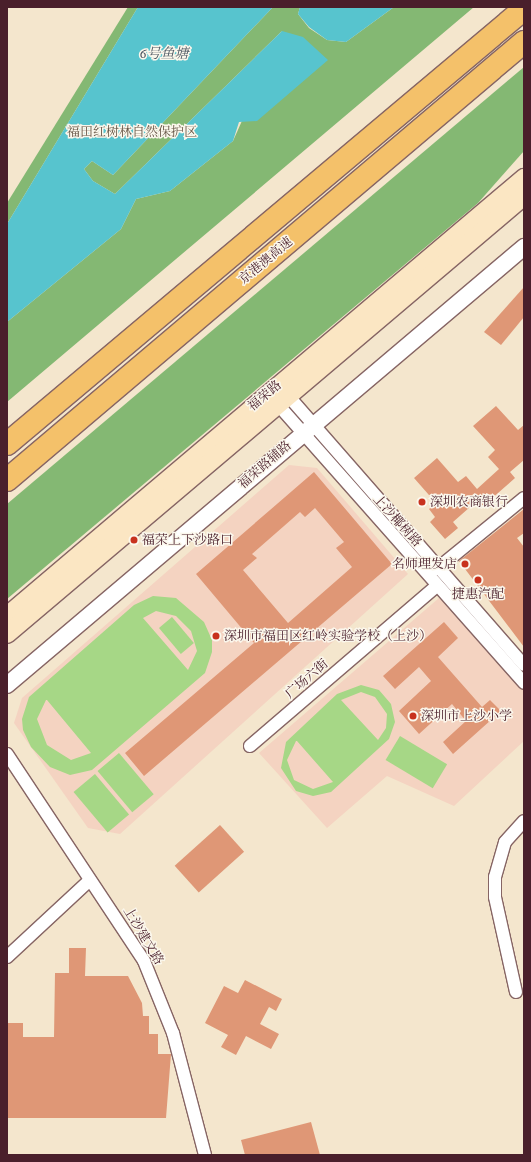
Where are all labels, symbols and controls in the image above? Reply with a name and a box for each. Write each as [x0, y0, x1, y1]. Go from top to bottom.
water label: 6号鱼塘 [139, 46, 189, 62]
park label: 福田红树林自然保护区 [67, 124, 197, 140]
street label: 京港澳高速 [236, 234, 296, 288]
street label: 福荣路 [245, 377, 285, 415]
street label: 福荣路辅路 [235, 438, 295, 492]
street label: 上沙椰树路 [369, 492, 425, 550]
place label: 深圳农商银行 [430, 494, 508, 510]
marker: 深圳农商银行 [417, 497, 427, 507]
place label: 福荣上下沙路口 [142, 532, 233, 548]
marker: 福荣上下沙路口 [129, 535, 139, 545]
place label: 名师理发店 [392, 556, 457, 572]
marker: 名师理发店 [460, 559, 470, 569]
marker: 捷惠汽配 [473, 575, 483, 585]
place label: 捷惠汽配 [452, 586, 504, 602]
place label: 深圳市福田区红岭实验学校（上沙） [224, 628, 432, 644]
marker: 深圳市福田区红岭实验学校（上沙） [211, 631, 221, 641]
street label: 广场六街 [282, 656, 332, 702]
place label: 深圳市上沙小学 [421, 708, 512, 724]
marker: 深圳市上沙小学 [408, 711, 418, 721]
street label: 上沙建文路 [120, 904, 166, 968]

